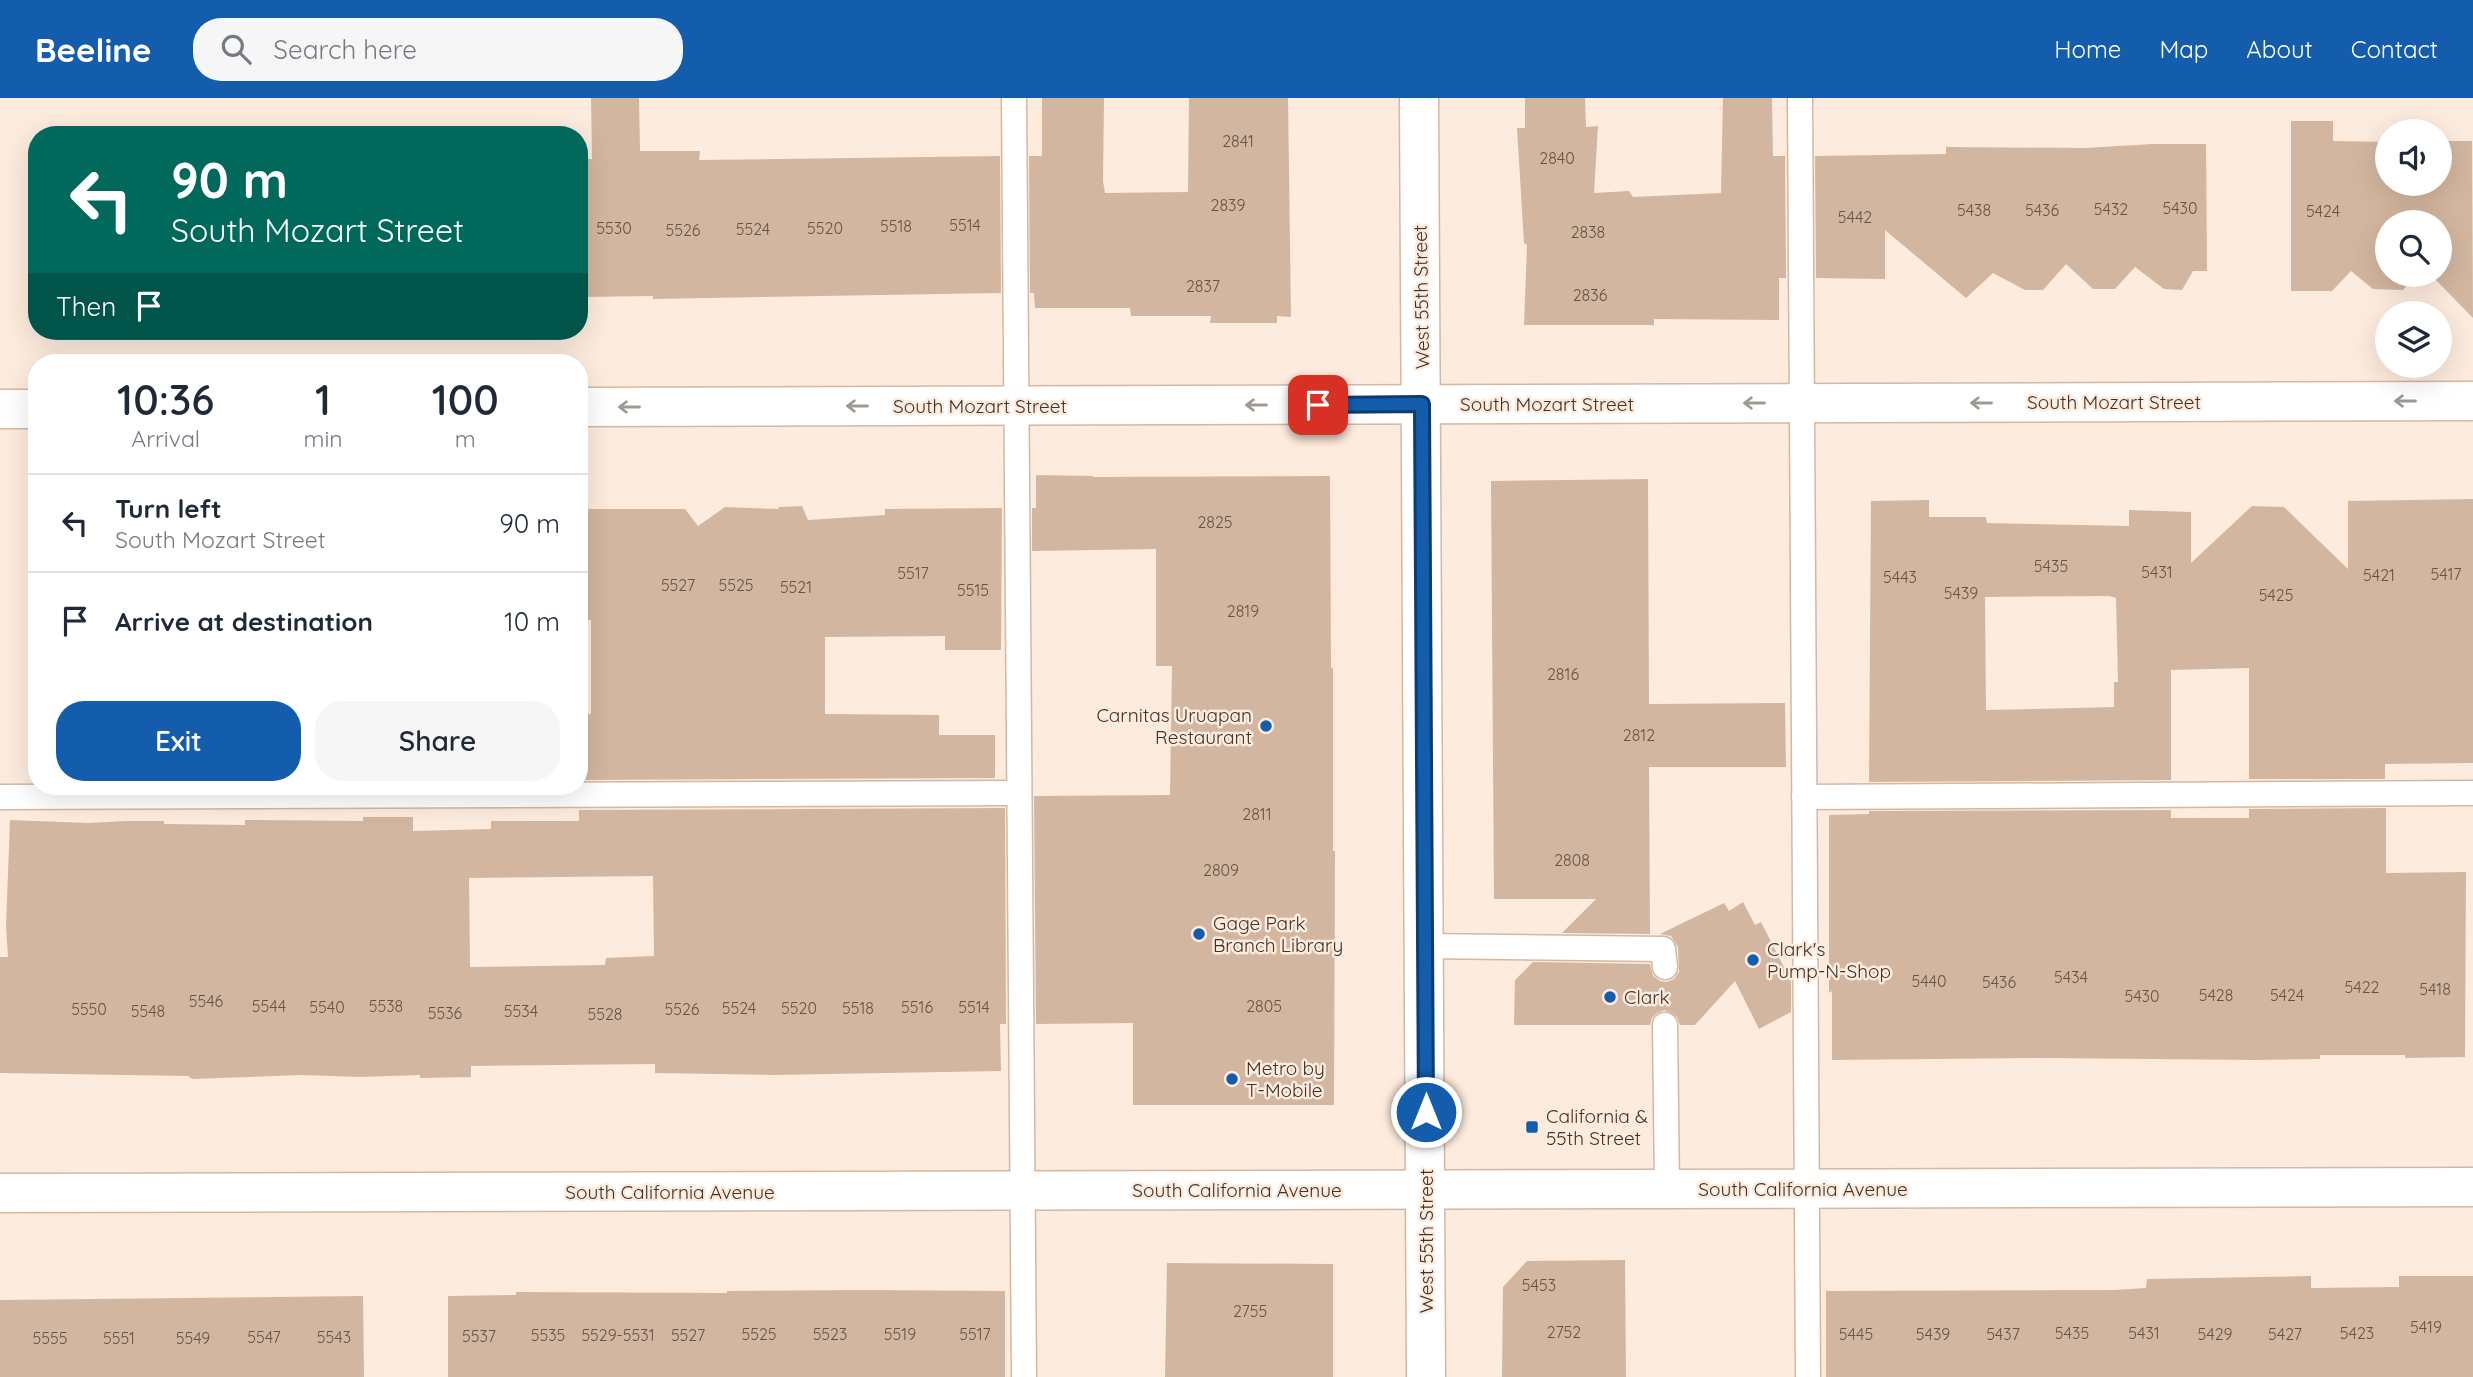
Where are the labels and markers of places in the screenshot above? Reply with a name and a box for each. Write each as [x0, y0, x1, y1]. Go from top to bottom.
pin [1288, 375, 1348, 435]
place label: Carnitas Uruapan Restaurant [1096, 703, 1252, 749]
marker: Carnitas Uruapan Restaurant [1258, 718, 1274, 734]
place label: Gage Park Branch Library [1213, 911, 1343, 957]
marker: Gage Park Branch Library [1191, 926, 1207, 942]
place label: Clark's Pump-N-Shop [1767, 937, 1891, 983]
marker: Clark's Pump-N-Shop [1745, 952, 1761, 968]
place label: Clark [1624, 985, 1670, 1009]
marker: Clark [1602, 989, 1618, 1005]
place label: Metro by T-Mobile [1246, 1056, 1325, 1102]
marker: Metro by T-Mobile [1224, 1071, 1240, 1087]
place label: California & 55th Street [1546, 1104, 1648, 1150]
marker: California & 55th Street [1524, 1119, 1540, 1135]

